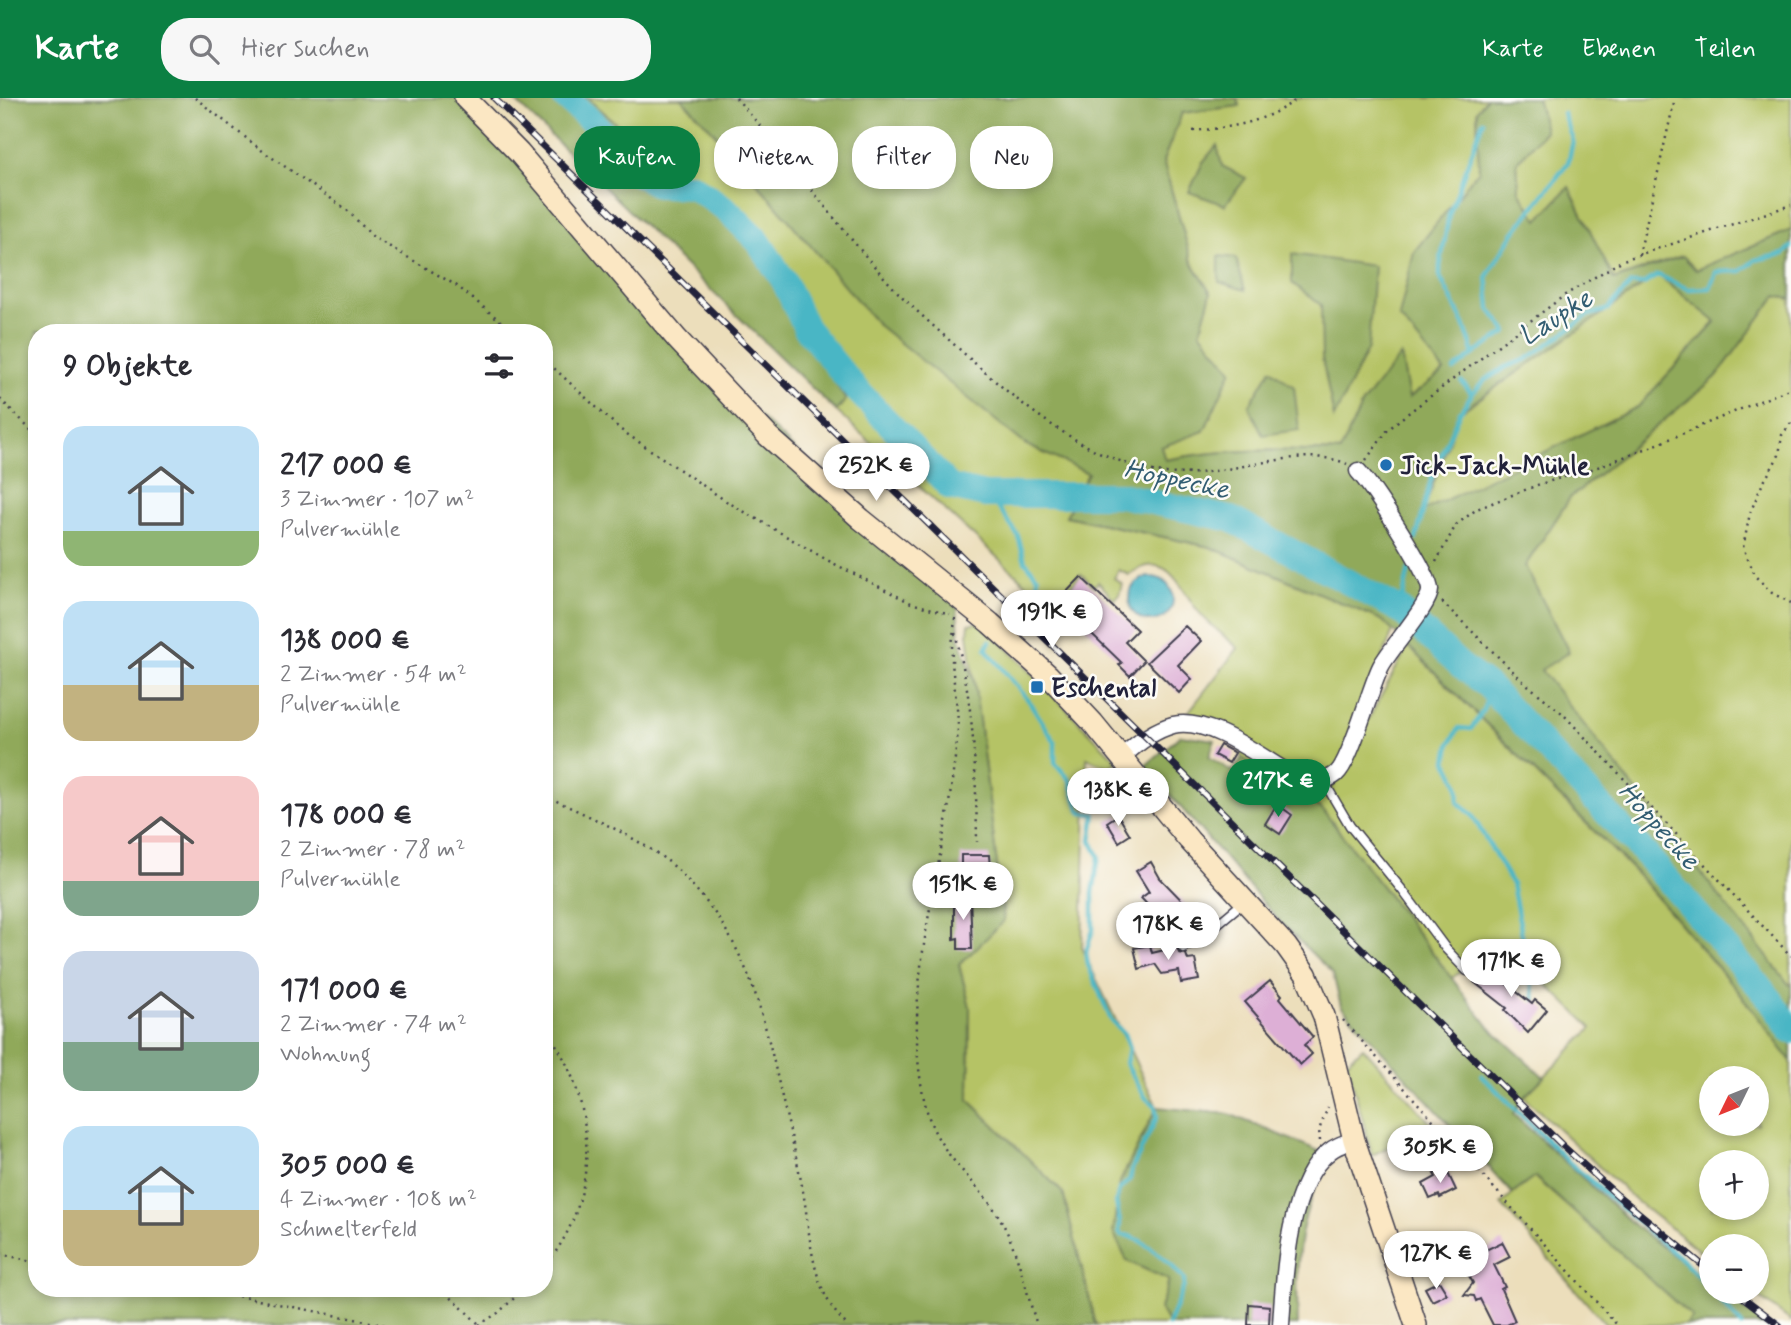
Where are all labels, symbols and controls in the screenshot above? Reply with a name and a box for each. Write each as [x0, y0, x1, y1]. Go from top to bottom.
search box [161, 18, 651, 81]
text: Karte [35, 27, 119, 71]
icon: search [185, 30, 223, 68]
text: Hier suchen [241, 32, 370, 66]
text: Karte [1482, 34, 1544, 65]
text: Ebenen [1582, 34, 1656, 65]
text: Teilen [1694, 34, 1756, 65]
chip: Kaufen [574, 126, 700, 189]
chip: Mieten [714, 126, 838, 189]
chip: Filter [852, 126, 956, 189]
chip: Neu [970, 126, 1053, 189]
water label: Laupke [1512, 281, 1601, 355]
text: 9 Objekte [63, 347, 192, 386]
icon: filters [480, 347, 518, 385]
pin: 252K € [819, 444, 933, 503]
text: 217 000 € [280, 446, 412, 485]
place label: Jick-Jack-Mühle [1400, 450, 1590, 484]
text: 252K € [839, 451, 913, 481]
water label: Hoppecke [1121, 451, 1233, 510]
icon: home [119, 454, 203, 538]
marker: Jick-Jack-Mühle [1378, 457, 1394, 473]
text: 3 Zimmer · 107 m² [280, 485, 474, 515]
text: Pulvermühle [280, 515, 401, 545]
pin: 191K € [995, 590, 1109, 650]
text: 191K € [1017, 598, 1087, 628]
text: 138 000 € [280, 621, 410, 660]
icon: home [119, 629, 203, 713]
text: 2 Zimmer · 54 m² [280, 660, 467, 690]
place label: Eschental [1051, 672, 1156, 706]
marker: Eschental [1029, 679, 1045, 695]
text: Pulvermühle [280, 690, 401, 720]
pin: 217K € [1221, 760, 1335, 819]
text: 217K € [1242, 767, 1314, 797]
pin: 138K € [1061, 768, 1175, 828]
water label: Hoppecke [1609, 775, 1708, 879]
text: 138K € [1083, 776, 1153, 806]
text: 178 000 € [280, 796, 413, 835]
icon: home [119, 804, 203, 888]
text: 2 Zimmer · 78 m² [280, 835, 465, 865]
pin: 151K € [906, 862, 1020, 922]
text: Pulvermühle [280, 865, 401, 895]
text: 151K € [928, 870, 998, 900]
pin: 178K € [1111, 902, 1225, 962]
text: 178K € [1132, 910, 1204, 940]
pin: 171K € [1454, 940, 1568, 999]
text: 171K € [1477, 947, 1545, 977]
text: 171 000 € [280, 971, 408, 1010]
icon: home [119, 979, 203, 1063]
text: 2 Zimmer · 74 m² [280, 1010, 467, 1040]
text: Wohnung [280, 1040, 371, 1070]
north arrow [1699, 1066, 1769, 1136]
map controls [1699, 1066, 1769, 1304]
pin: 305K € [1383, 1126, 1497, 1185]
text: 305K € [1403, 1133, 1477, 1163]
text: 305 000 € [280, 1146, 415, 1185]
button: + [1699, 1150, 1769, 1220]
icon: home [119, 1154, 203, 1238]
text: 4 Zimmer · 108 m² [280, 1185, 477, 1215]
text: Schmelterfeld [280, 1215, 417, 1245]
pin: 127K € [1379, 1232, 1493, 1291]
button: − [1699, 1234, 1769, 1304]
text: 127K € [1400, 1239, 1472, 1269]

